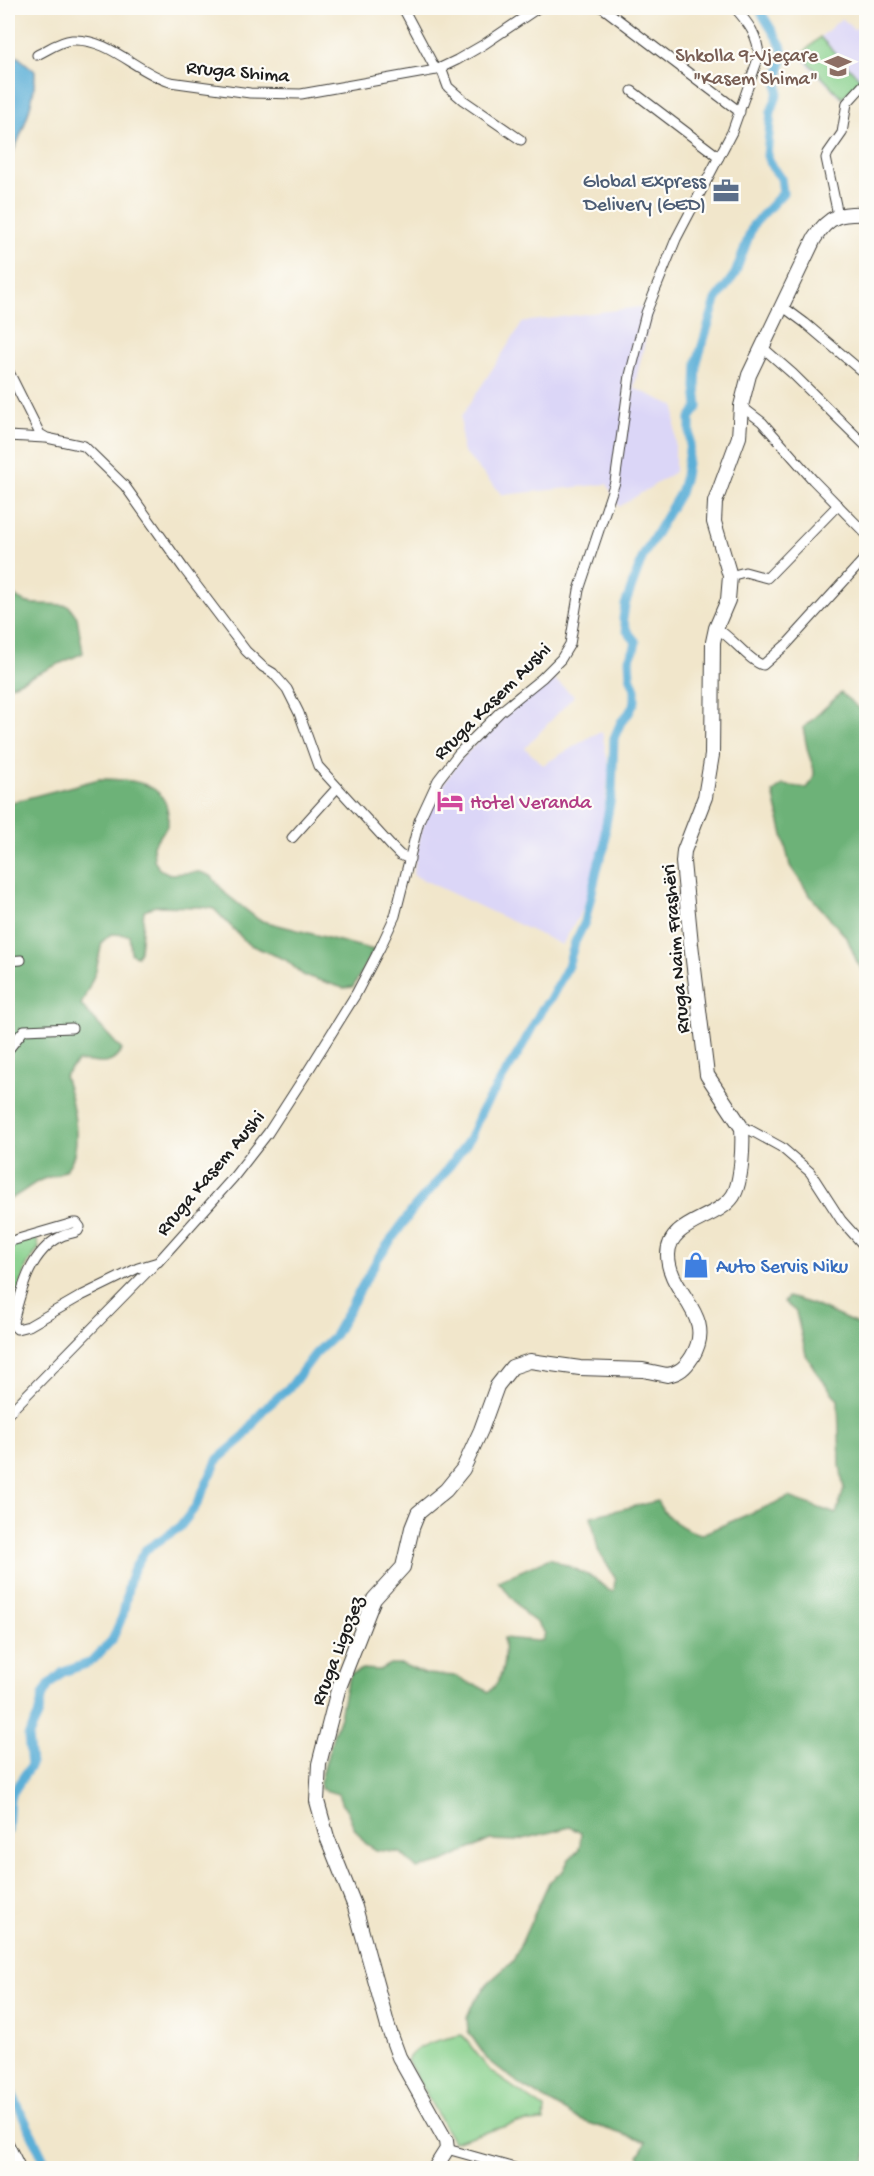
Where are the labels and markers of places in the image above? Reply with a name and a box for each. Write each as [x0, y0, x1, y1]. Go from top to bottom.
place label: Shkolla 9-Vjeçare "Kasem Shima" [675, 46, 819, 92]
school or university icon: Shkolla 9-Vjeçare "Kasem Shima" [823, 51, 853, 81]
place label: Global Express Delivery (GED) [582, 172, 707, 218]
office icon: Global Express Delivery (GED) [711, 176, 741, 206]
hotel icon: Hotel Veranda [435, 786, 465, 816]
place label: Hotel Veranda [470, 793, 592, 816]
shop icon: Auto Servis Niku [681, 1250, 711, 1280]
place label: Auto Servis Niku [716, 1257, 849, 1280]

